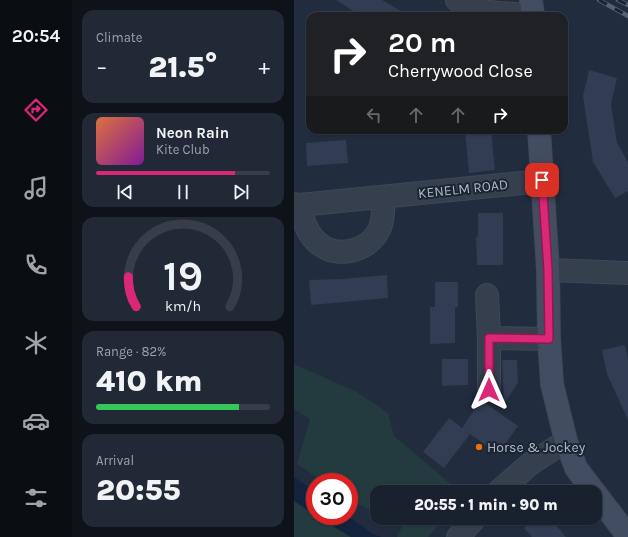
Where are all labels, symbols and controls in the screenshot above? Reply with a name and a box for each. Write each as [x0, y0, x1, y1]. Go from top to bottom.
text: 20:54 [12, 25, 60, 47]
text: 20 m [388, 26, 456, 59]
icon: right [322, 28, 374, 80]
text: Climate [96, 30, 142, 45]
text: 21.5° [148, 49, 218, 85]
text: − [96, 54, 108, 80]
text: + [258, 54, 270, 80]
text: Cherrywood Close [388, 60, 533, 82]
icon: directions [22, 96, 50, 124]
icon: left [363, 104, 385, 126]
icon: ahead [405, 104, 427, 126]
icon: ahead [447, 104, 469, 126]
icon: right [489, 104, 511, 126]
text: Neon Rain [156, 124, 229, 142]
text: Kite Club [156, 142, 210, 157]
pin [525, 163, 559, 197]
icon: arrive [531, 169, 553, 191]
icon: music [22, 174, 50, 202]
street label: KENELM ROAD [417, 176, 509, 202]
icon: previous [114, 181, 136, 203]
icon: pause [172, 181, 194, 203]
icon: next [230, 181, 252, 203]
icon: phone [22, 251, 50, 279]
text: 19 [163, 251, 203, 299]
text: km/h [165, 297, 201, 314]
icon: climate [22, 329, 50, 357]
text: Range · 82% [96, 344, 166, 359]
text: 410 km [96, 363, 202, 399]
position arrow [468, 369, 510, 411]
icon: car [22, 407, 50, 435]
place label: Horse & Jockey [487, 439, 586, 456]
marker: Horse & Jockey [474, 442, 484, 452]
text: Arrival [96, 453, 134, 468]
text: 20:55 [96, 472, 181, 508]
speed limit sign: 30 [306, 473, 358, 525]
icon: filters [22, 484, 50, 512]
text: 20:55 · 1 min · 90 m [414, 496, 558, 514]

